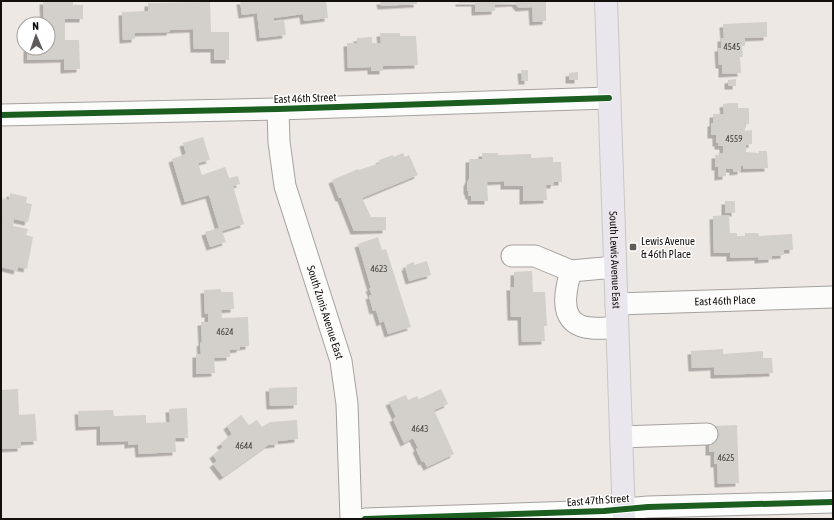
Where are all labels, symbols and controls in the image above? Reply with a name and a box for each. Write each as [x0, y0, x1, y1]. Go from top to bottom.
north arrow [16, 16, 56, 56]
text: N [32, 20, 39, 32]
house number: 4545 [724, 42, 740, 52]
street label: East 46th Street [273, 91, 337, 105]
house number: 4559 [726, 134, 742, 144]
street label: South Lewis Avenue East [607, 211, 623, 309]
place label: Lewis Avenue & 46th Place [641, 235, 695, 260]
marker: Lewis Avenue & 46th Place [628, 242, 638, 252]
street label: South Zunis Avenue East [305, 264, 346, 361]
house number: 4623 [371, 264, 387, 274]
street label: East 46th Place [694, 294, 756, 307]
house number: 4624 [217, 327, 233, 337]
house number: 4643 [412, 424, 428, 434]
house number: 4644 [236, 441, 252, 451]
house number: 4625 [718, 453, 734, 463]
street label: East 47th Street [566, 492, 630, 508]

